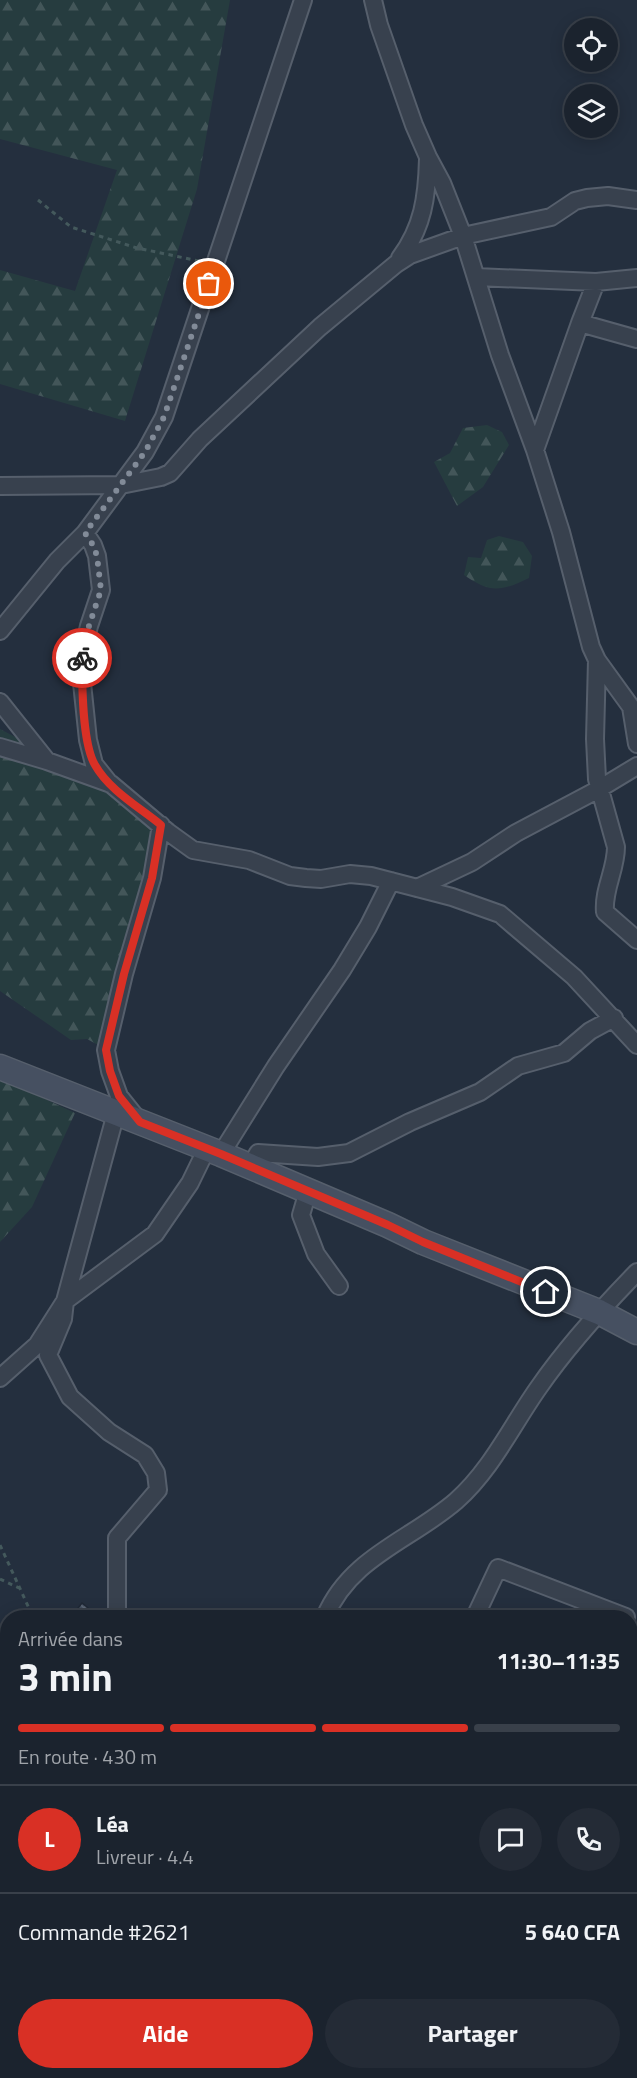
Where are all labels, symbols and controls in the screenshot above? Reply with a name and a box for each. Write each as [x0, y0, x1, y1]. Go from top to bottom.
map controls [564, 18, 618, 138]
button: locate [564, 18, 618, 72]
button: layers [564, 84, 618, 138]
pin [183, 258, 234, 309]
icon: bag [192, 267, 225, 300]
courier [52, 628, 112, 688]
icon: bike [66, 642, 99, 675]
pin [520, 1266, 571, 1317]
icon: home [529, 1275, 562, 1308]
text: Arrivée dans [18, 1623, 123, 1654]
text: 11:30–11:35 [497, 1644, 620, 1678]
text: 3 min [18, 1647, 113, 1706]
text: En route · 430 m [18, 1741, 157, 1772]
text: Léa [96, 1807, 129, 1841]
button: chat [479, 1808, 542, 1871]
button: phone [557, 1808, 620, 1871]
text: L [44, 1822, 55, 1856]
text: Livreur · 4.4 [96, 1841, 194, 1872]
text: Commande #2621 [18, 1915, 190, 1949]
text: 5 640 CFA [525, 1915, 620, 1949]
button: Aide [18, 1999, 313, 2068]
button: Partager [325, 1999, 620, 2068]

